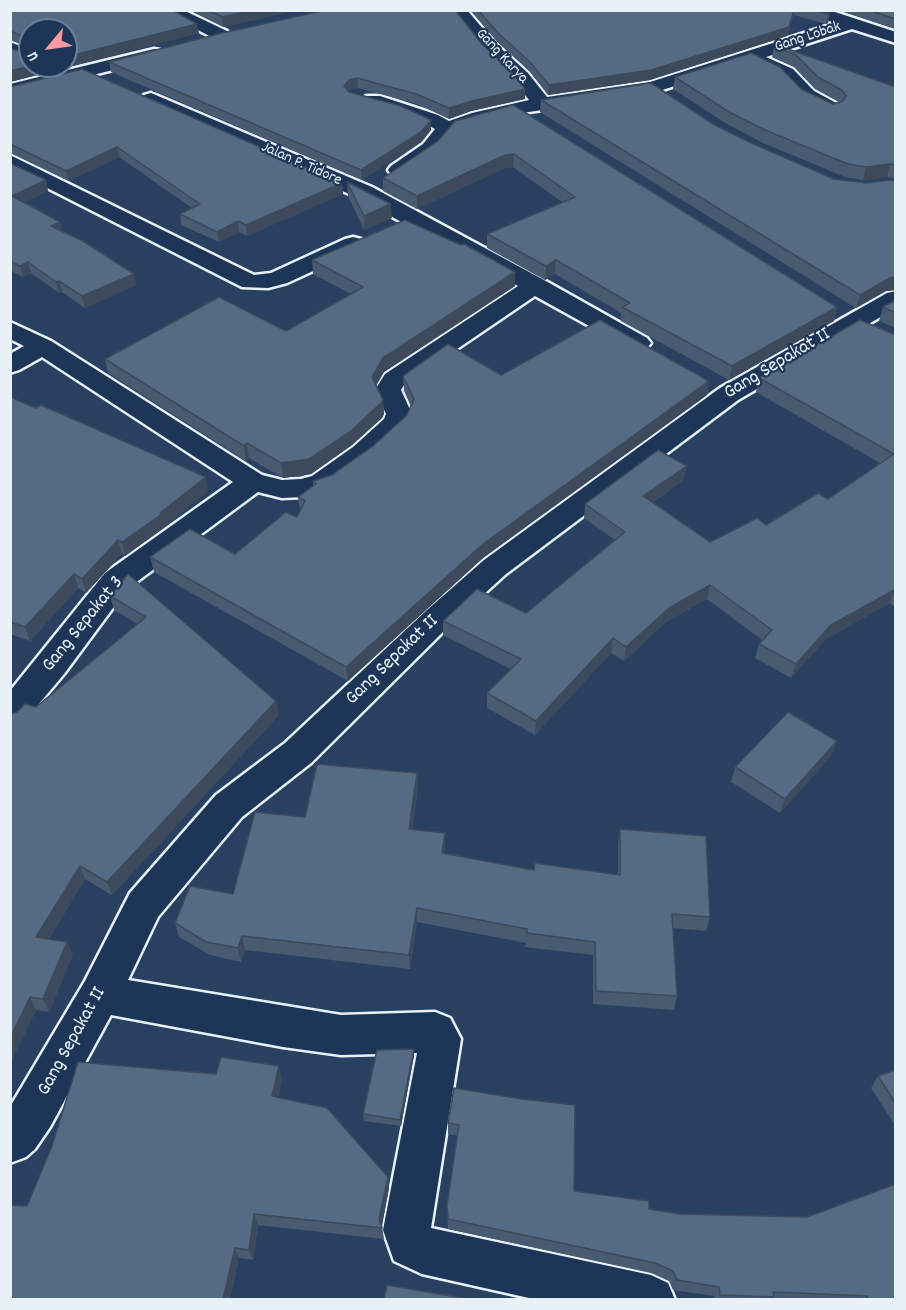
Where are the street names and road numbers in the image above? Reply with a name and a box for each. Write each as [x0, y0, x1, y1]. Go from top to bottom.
street label: Gang Lobak [773, 18, 843, 58]
street label: Gang Karya [471, 25, 531, 89]
street label: Jalan P. Tidore [258, 139, 344, 191]
street label: Gang Sepakat II [720, 324, 836, 406]
street label: Gang Sepakat 3 [38, 572, 130, 678]
street label: Gang Sepakat II [341, 611, 445, 711]
street label: Gang Sepakat II [33, 984, 113, 1100]

